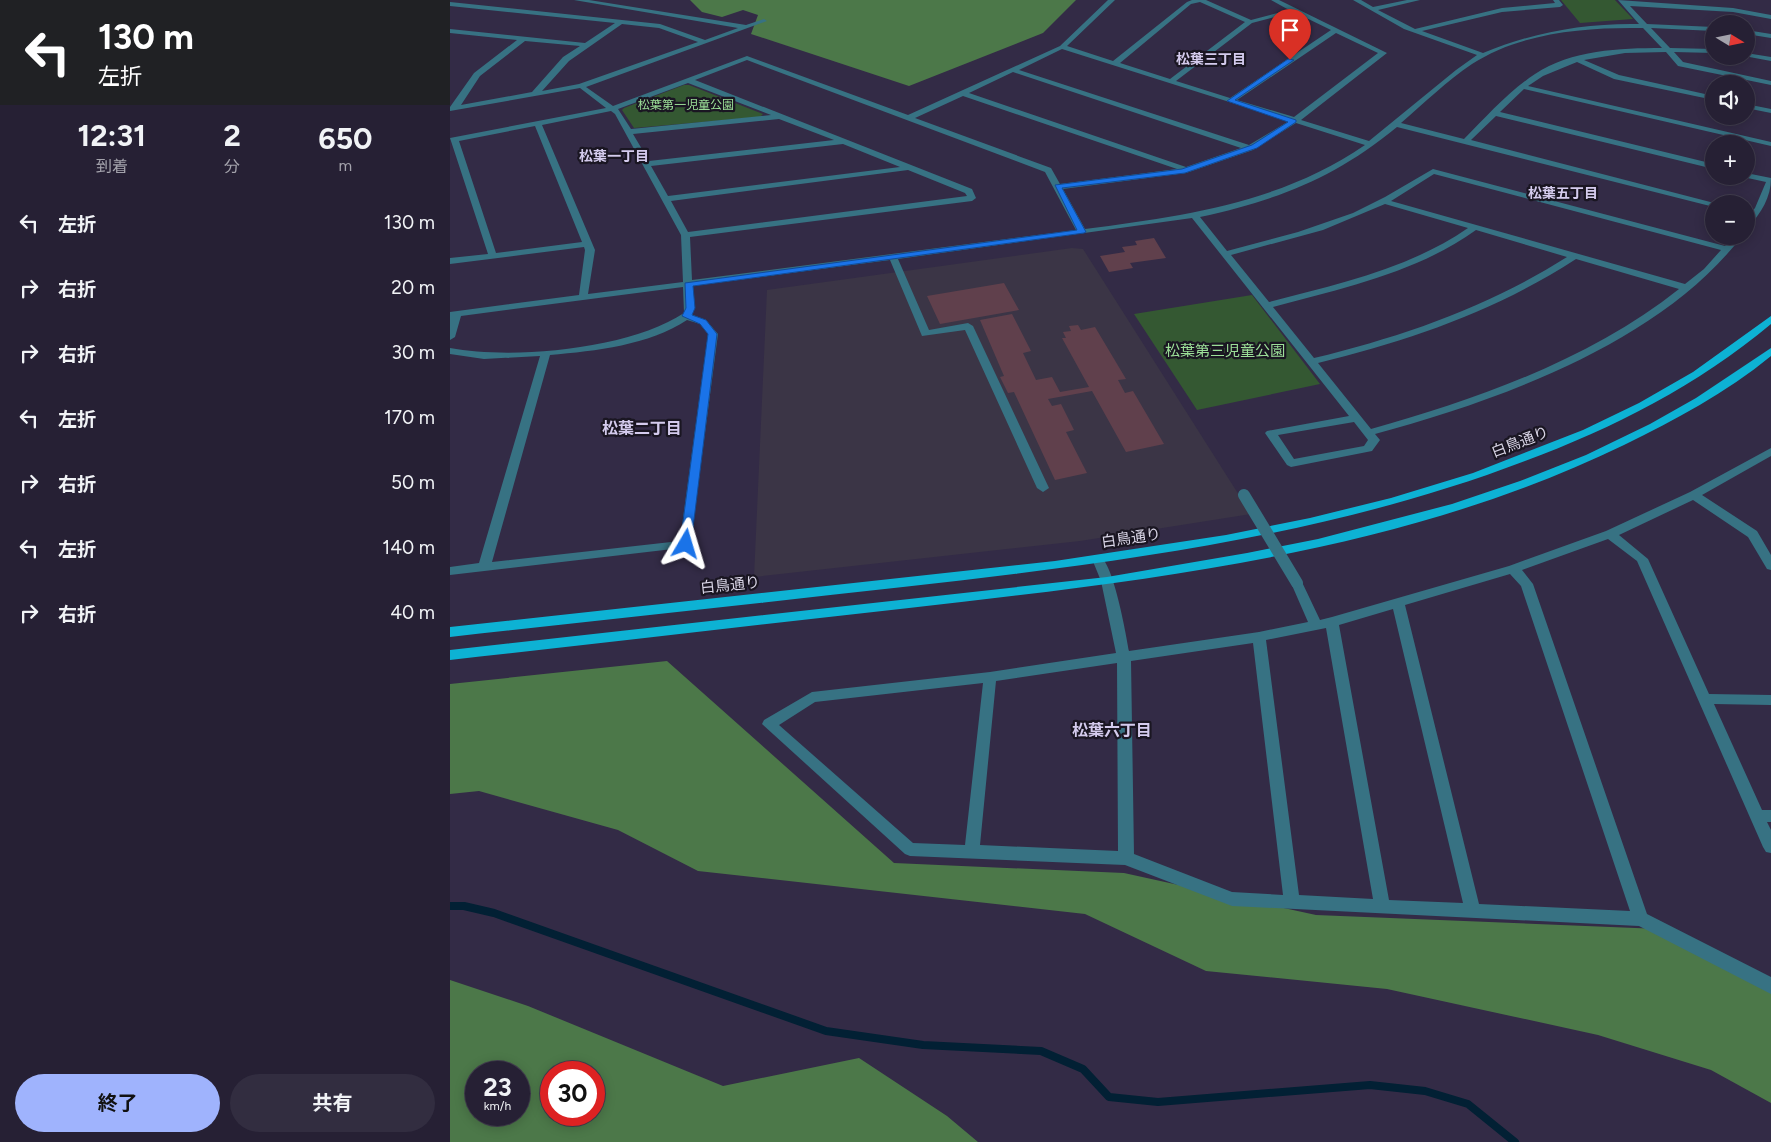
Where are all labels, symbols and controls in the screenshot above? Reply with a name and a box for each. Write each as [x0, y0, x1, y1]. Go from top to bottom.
pin [1269, 9, 1311, 60]
north arrow [1705, 15, 1755, 65]
map controls [1705, 15, 1755, 245]
text: 130 m [98, 16, 194, 58]
icon: arrive [1276, 16, 1304, 44]
icon: left [15, 20, 80, 85]
district label: 松葉三丁目 [1176, 51, 1246, 68]
text: 左折 [98, 63, 142, 90]
button: sound [1705, 75, 1755, 125]
park label: 松葉第一児童公園 [638, 98, 734, 112]
text: 12:31 [77, 117, 146, 154]
text: 2 [223, 117, 241, 154]
text: 650 [318, 120, 373, 157]
button: + [1705, 135, 1755, 185]
district label: 松葉一丁目 [579, 148, 649, 165]
text: m [339, 156, 352, 175]
text: 到着 [96, 157, 128, 176]
text: 分 [224, 157, 240, 176]
district label: 松葉五丁目 [1528, 185, 1598, 202]
button: − [1705, 195, 1755, 245]
icon: left [15, 209, 43, 237]
text: 130 m [384, 211, 435, 234]
text: 左折 [58, 213, 96, 236]
icon: right [15, 274, 43, 302]
text: 20 m [391, 276, 435, 299]
text: 右折 [58, 278, 96, 301]
icon: right [15, 339, 43, 367]
text: 30 m [392, 341, 435, 364]
park label: 松葉第三児童公園 [1165, 342, 1285, 360]
text: 右折 [58, 343, 96, 366]
icon: left [15, 404, 43, 432]
text: 170 m [384, 406, 435, 429]
text: 左折 [58, 408, 96, 431]
district label: 松葉二丁目 [602, 419, 682, 438]
street label: 白鳥通り [1489, 423, 1551, 461]
icon: right [15, 469, 43, 497]
text: 50 m [391, 471, 435, 494]
text: 右折 [58, 473, 96, 496]
position arrow [659, 517, 711, 569]
street label: 白鳥通り [1100, 525, 1162, 551]
icon: left [15, 534, 43, 562]
text: 140 m [382, 536, 435, 559]
text: 左折 [58, 538, 96, 561]
street label: 白鳥通り [699, 573, 761, 597]
icon: right [15, 599, 43, 627]
text: 40 m [390, 601, 435, 624]
text: 右折 [58, 603, 96, 626]
district label: 松葉六丁目 [1072, 721, 1152, 740]
speed limit sign: 30 [540, 1061, 605, 1126]
text: 23 [483, 1072, 512, 1102]
button: 終了 [15, 1074, 220, 1132]
button: 共有 [230, 1074, 435, 1132]
text: km/h [484, 1099, 511, 1113]

